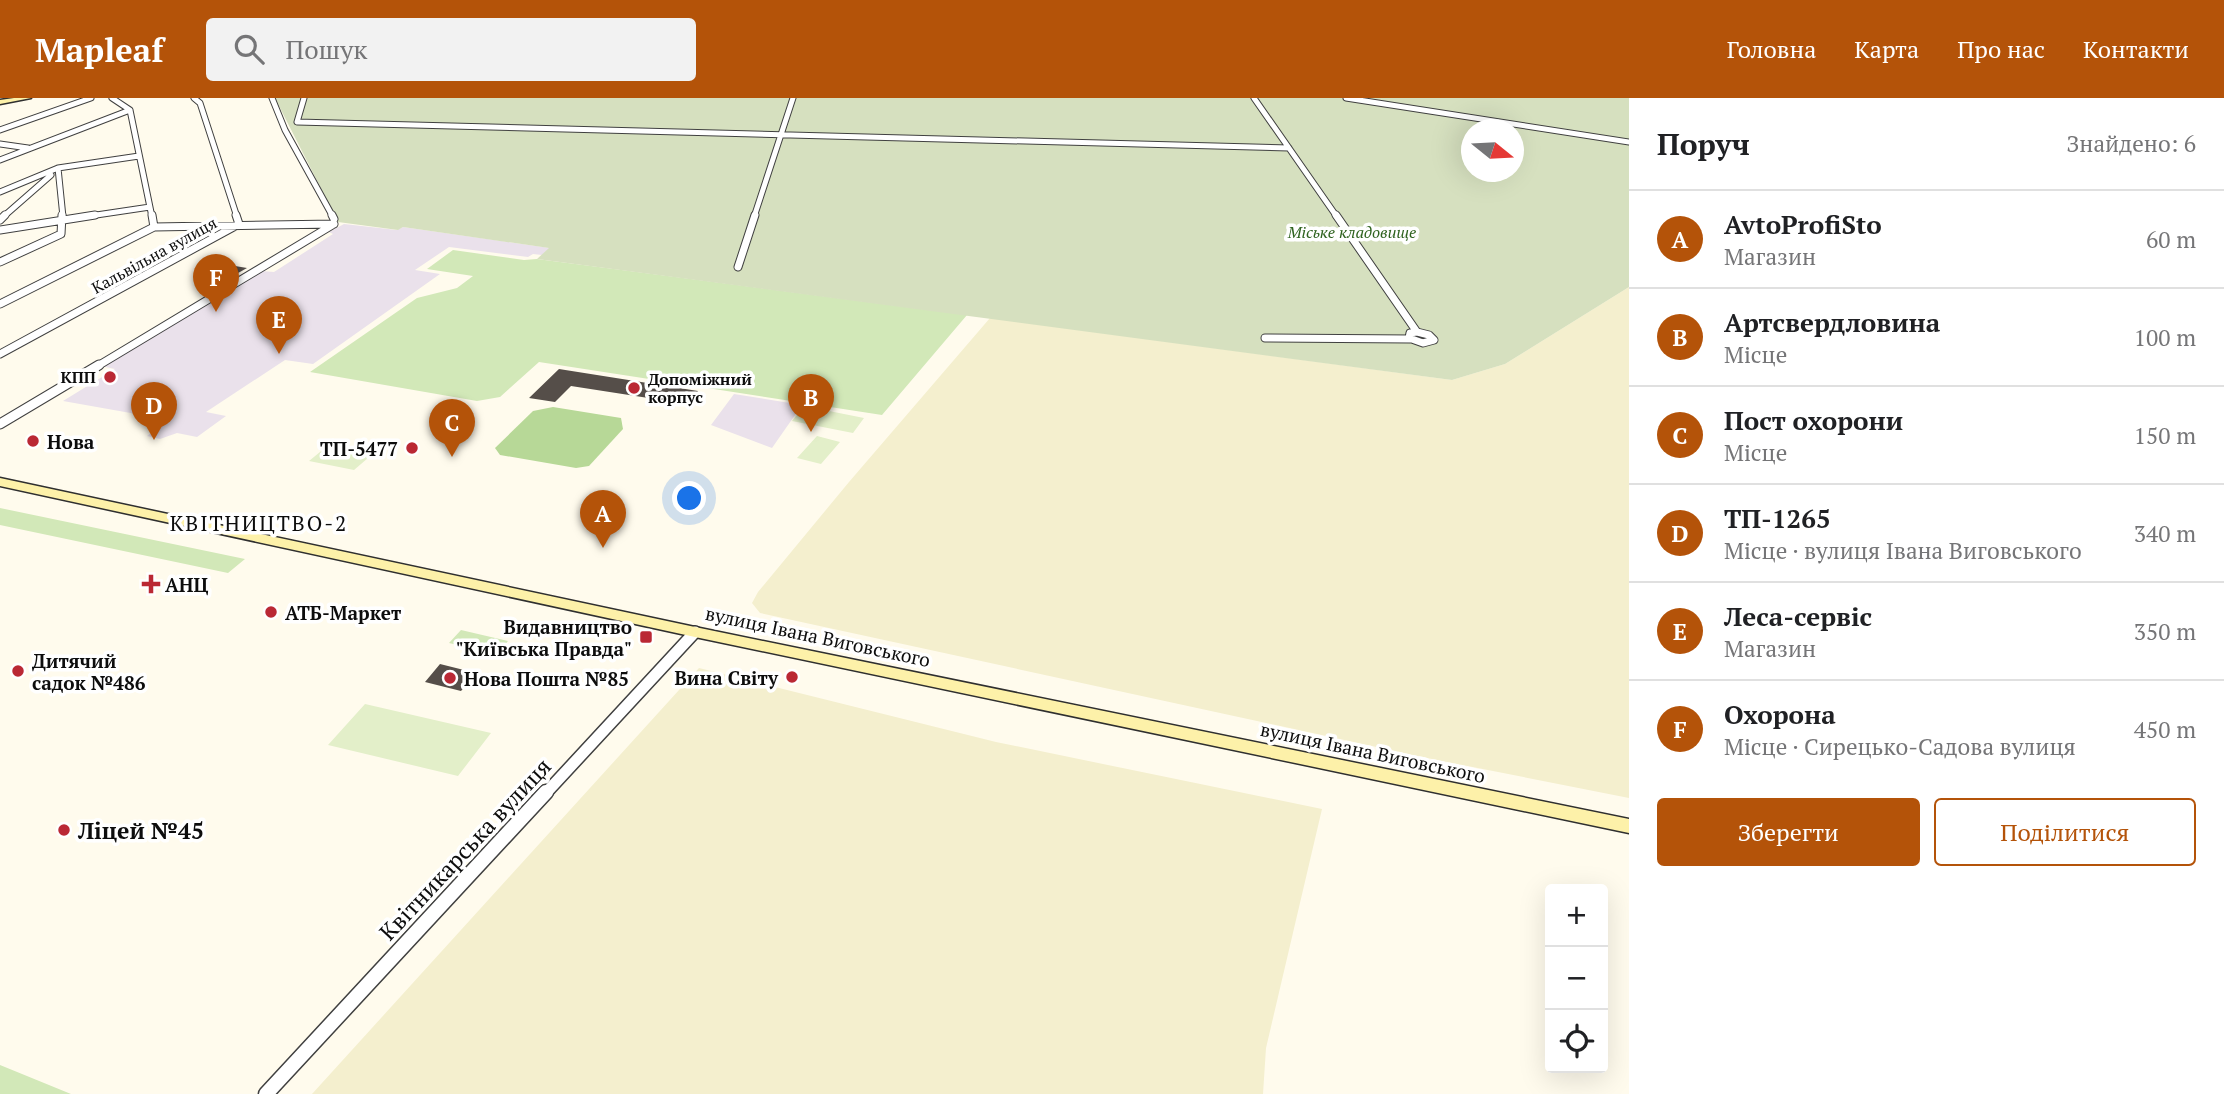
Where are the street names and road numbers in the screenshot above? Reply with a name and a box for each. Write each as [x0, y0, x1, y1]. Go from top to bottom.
street label: Кальвільна вулиця [87, 211, 221, 299]
street label: вулиця Івана Виговського [703, 600, 933, 672]
street label: вулиця Івана Виговського [1258, 716, 1488, 788]
street label: Квітникарська вулиця [372, 751, 558, 947]

